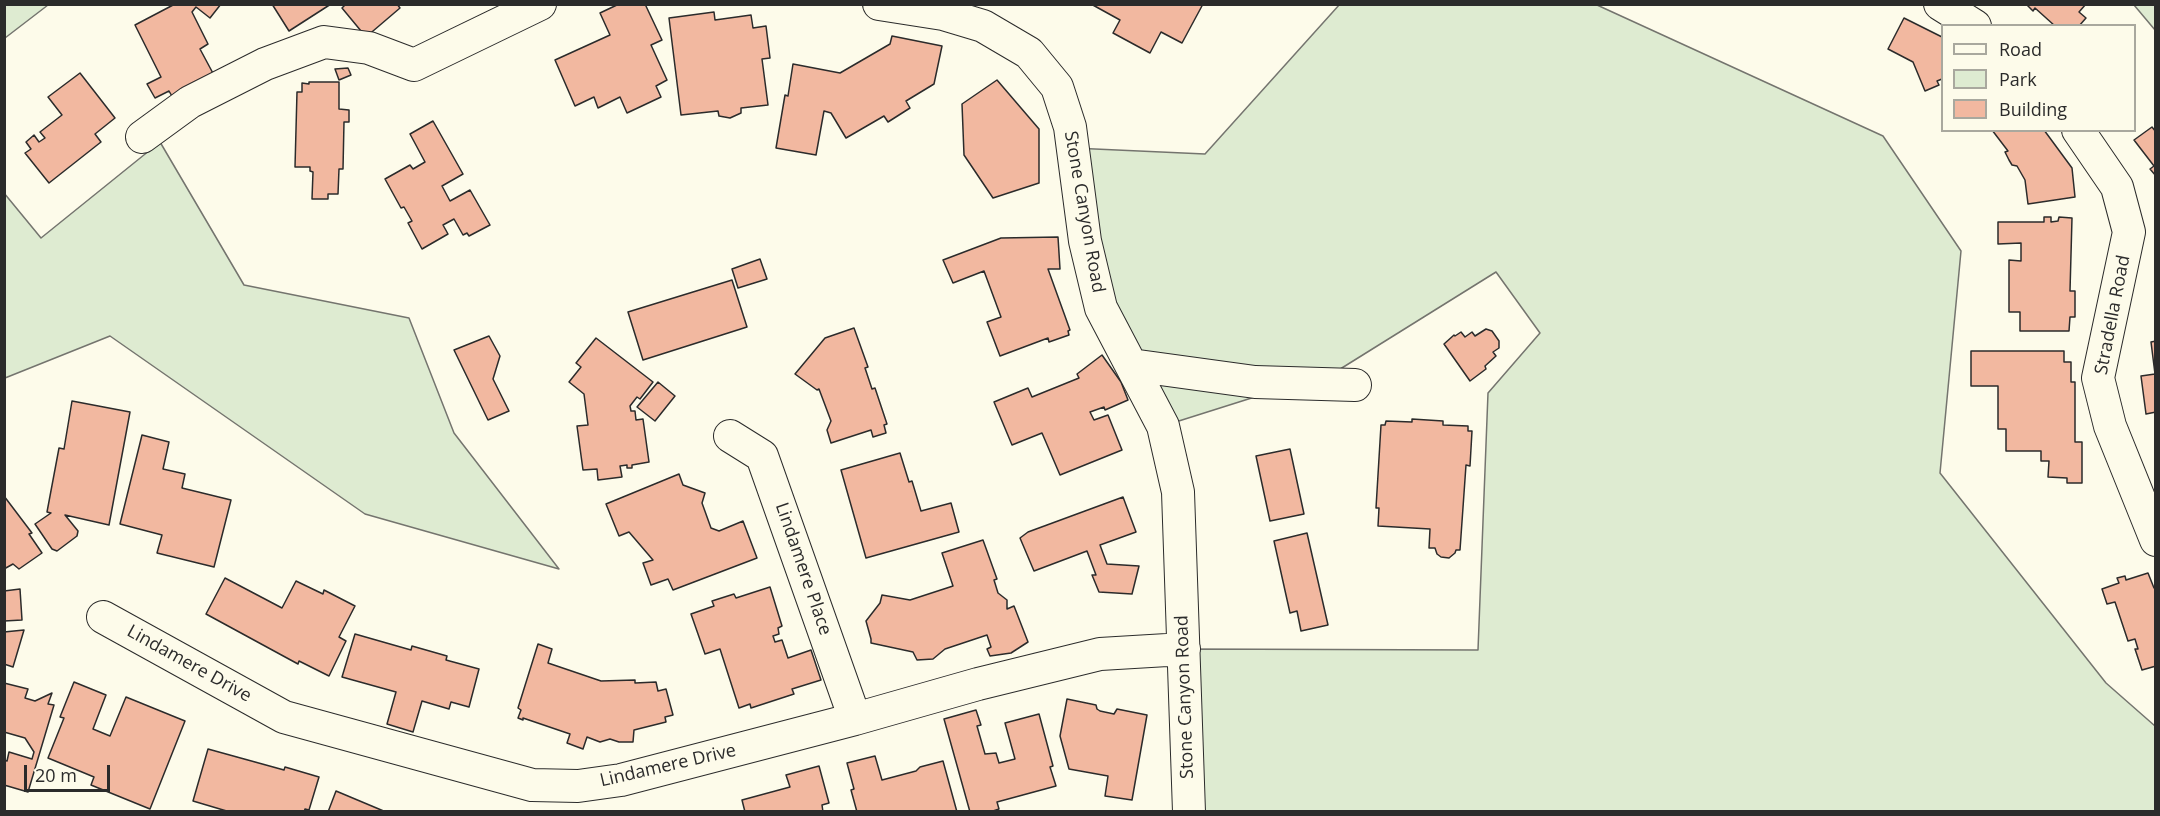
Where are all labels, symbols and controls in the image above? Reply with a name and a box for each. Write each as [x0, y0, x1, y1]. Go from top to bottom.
legend [1941, 24, 2136, 132]
text: Road [1999, 37, 2042, 61]
text: Park [1999, 67, 2037, 91]
text: Building [1999, 97, 2067, 121]
street label: Stone Canyon Road [1059, 129, 1109, 295]
street label: Stradella Road [2091, 253, 2135, 377]
street label: Lindamere Place [770, 500, 836, 638]
street label: Stone Canyon Road [1171, 615, 1199, 779]
street label: Lindamere Drive [123, 621, 255, 707]
street label: Lindamere Drive [598, 740, 738, 792]
scale bar [27, 753, 112, 791]
text: 20 m [35, 763, 77, 787]

